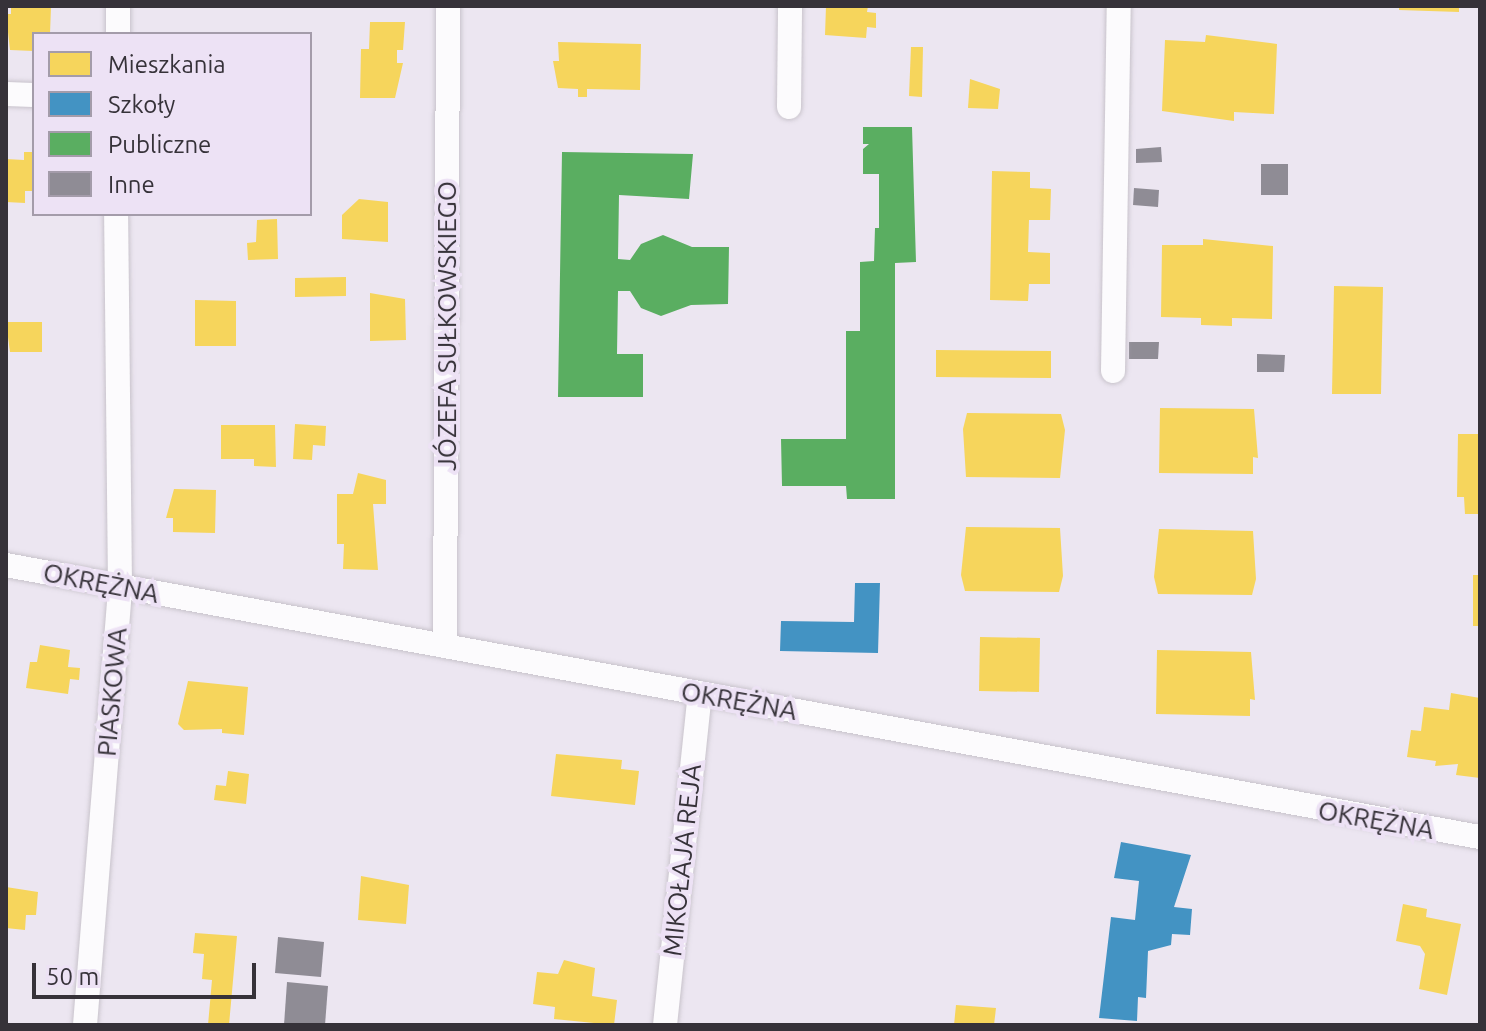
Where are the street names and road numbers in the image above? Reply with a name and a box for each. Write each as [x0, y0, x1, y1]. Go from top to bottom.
street label: JÓZEFA SUŁKOWSKIEGO [431, 181, 463, 471]
street label: OKRĘŻNA [41, 557, 161, 609]
street label: PIASKOWA [91, 626, 133, 758]
street label: OKRĘŻNA [679, 675, 799, 727]
street label: MIKOŁAJA REJA [656, 762, 708, 958]
street label: OKRĘŻNA [1316, 794, 1436, 846]

